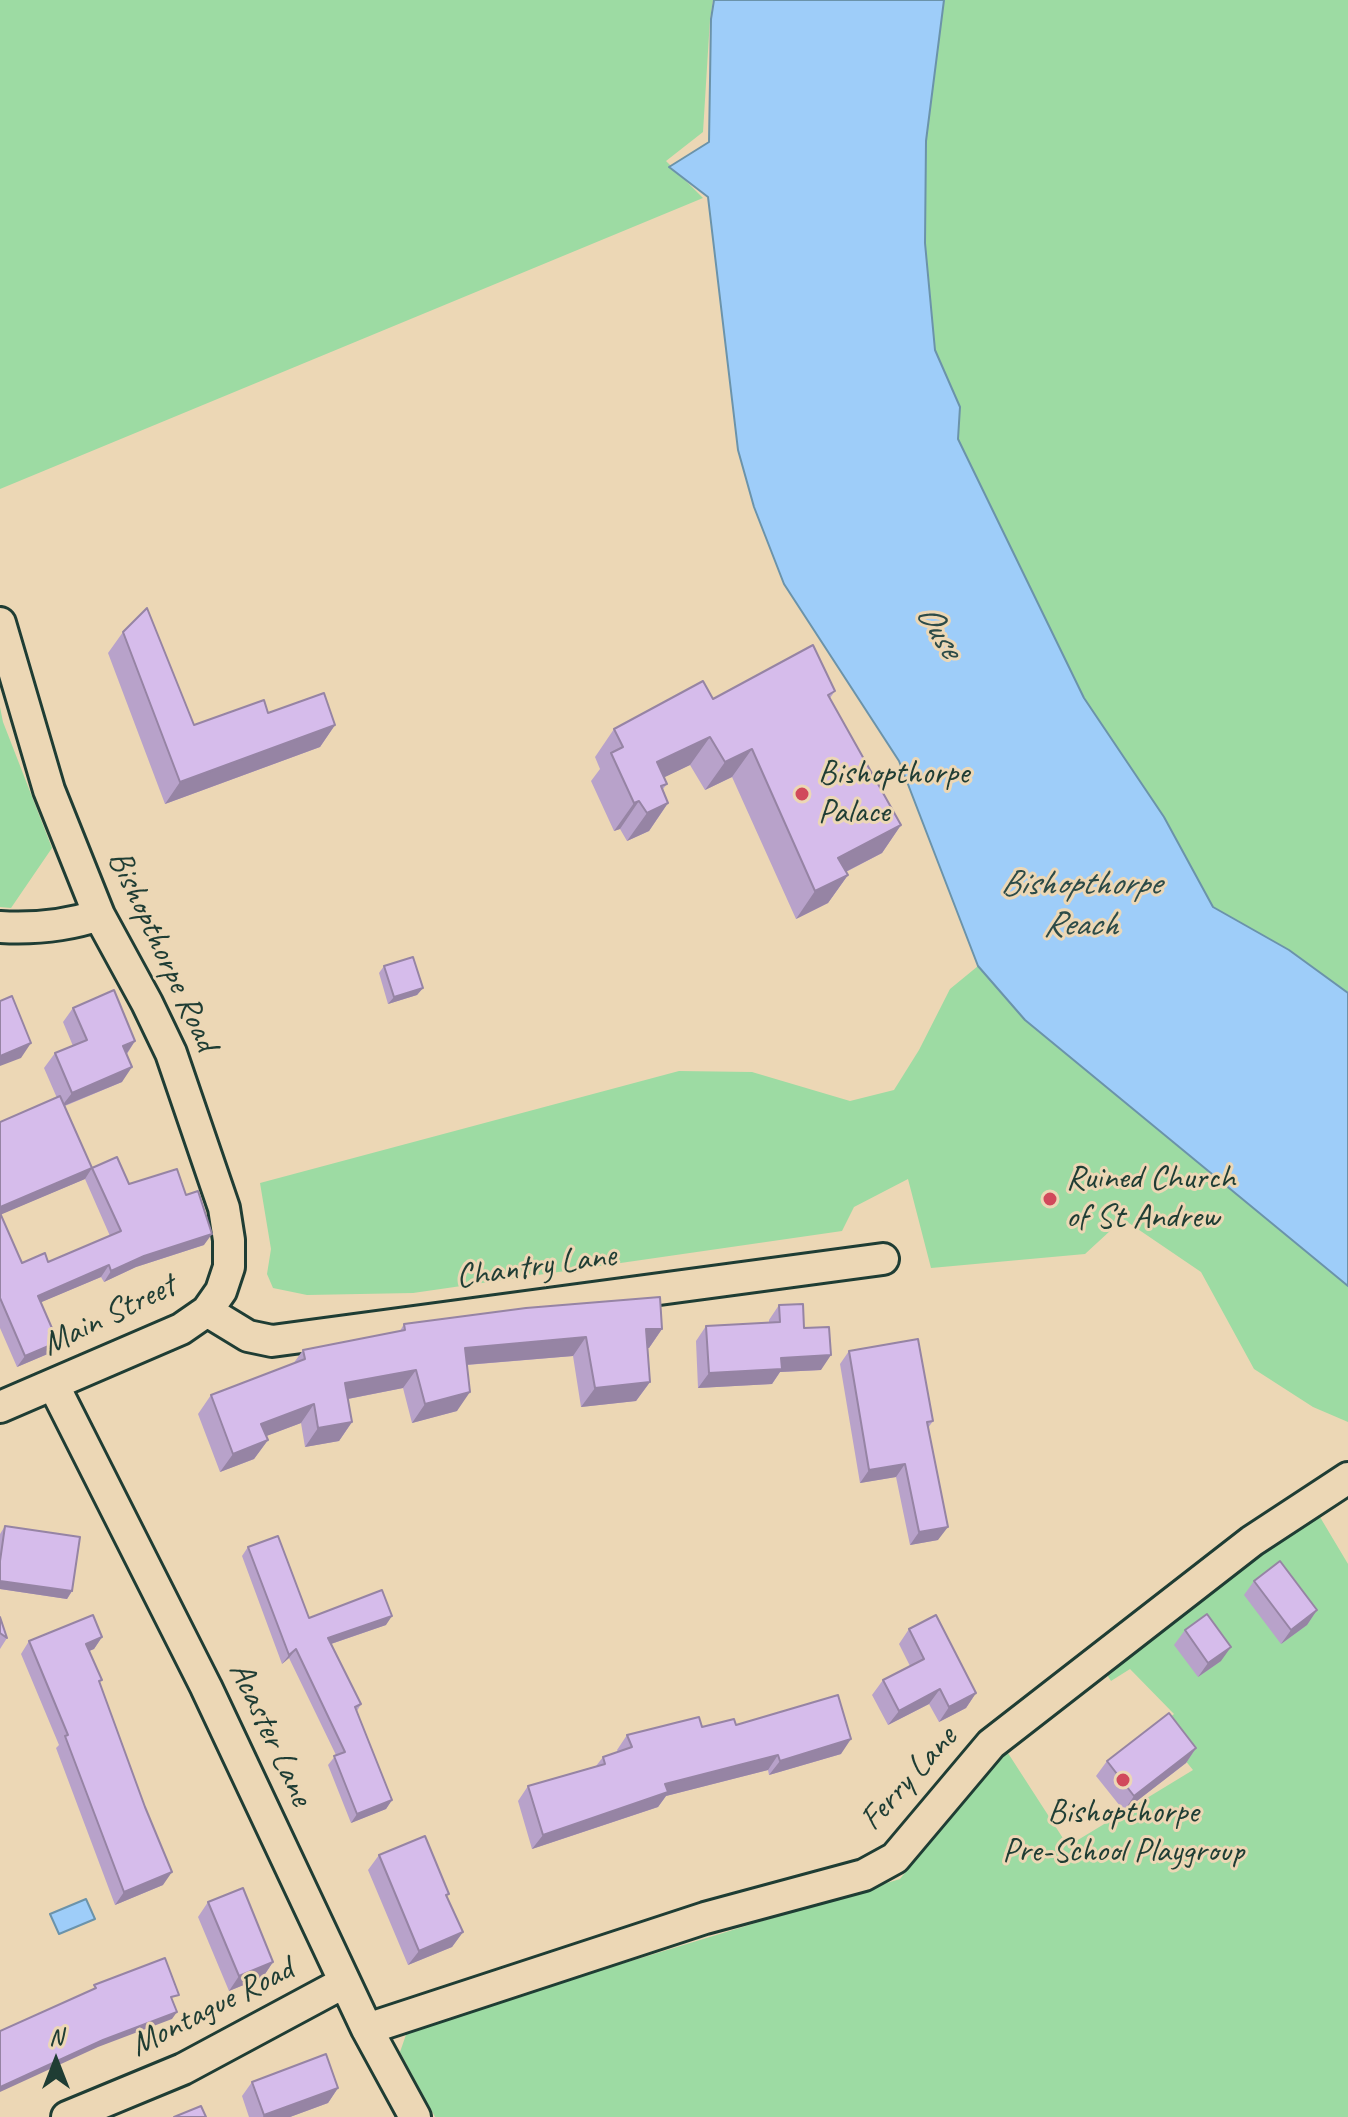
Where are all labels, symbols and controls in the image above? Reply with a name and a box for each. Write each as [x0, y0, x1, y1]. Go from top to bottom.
water label: Ouse [905, 596, 971, 666]
place label: Bishopthorpe Palace [818, 754, 969, 834]
marker: Bishopthorpe Palace [793, 785, 811, 803]
street label: Bishopthorpe Road [98, 844, 226, 1058]
water label: Bishopthorpe Reach [1000, 863, 1160, 948]
place label: Ruined Church of St Andrew [1066, 1159, 1235, 1238]
marker: Ruined Church of St Andrew [1041, 1190, 1059, 1208]
street label: Chantry Lane [453, 1236, 619, 1298]
street label: Main Street [36, 1266, 182, 1366]
street label: Acaster Lane [219, 1656, 321, 1812]
street label: Ferry Lane [852, 1719, 966, 1839]
marker: Bishopthorpe Pre-School Playgroup [1114, 1771, 1132, 1789]
place label: Bishopthorpe Pre-School Playgroup [1002, 1793, 1244, 1872]
street label: Montague Road [124, 1950, 300, 2066]
north arrow [16, 2021, 96, 2101]
text: N [49, 2023, 63, 2051]

